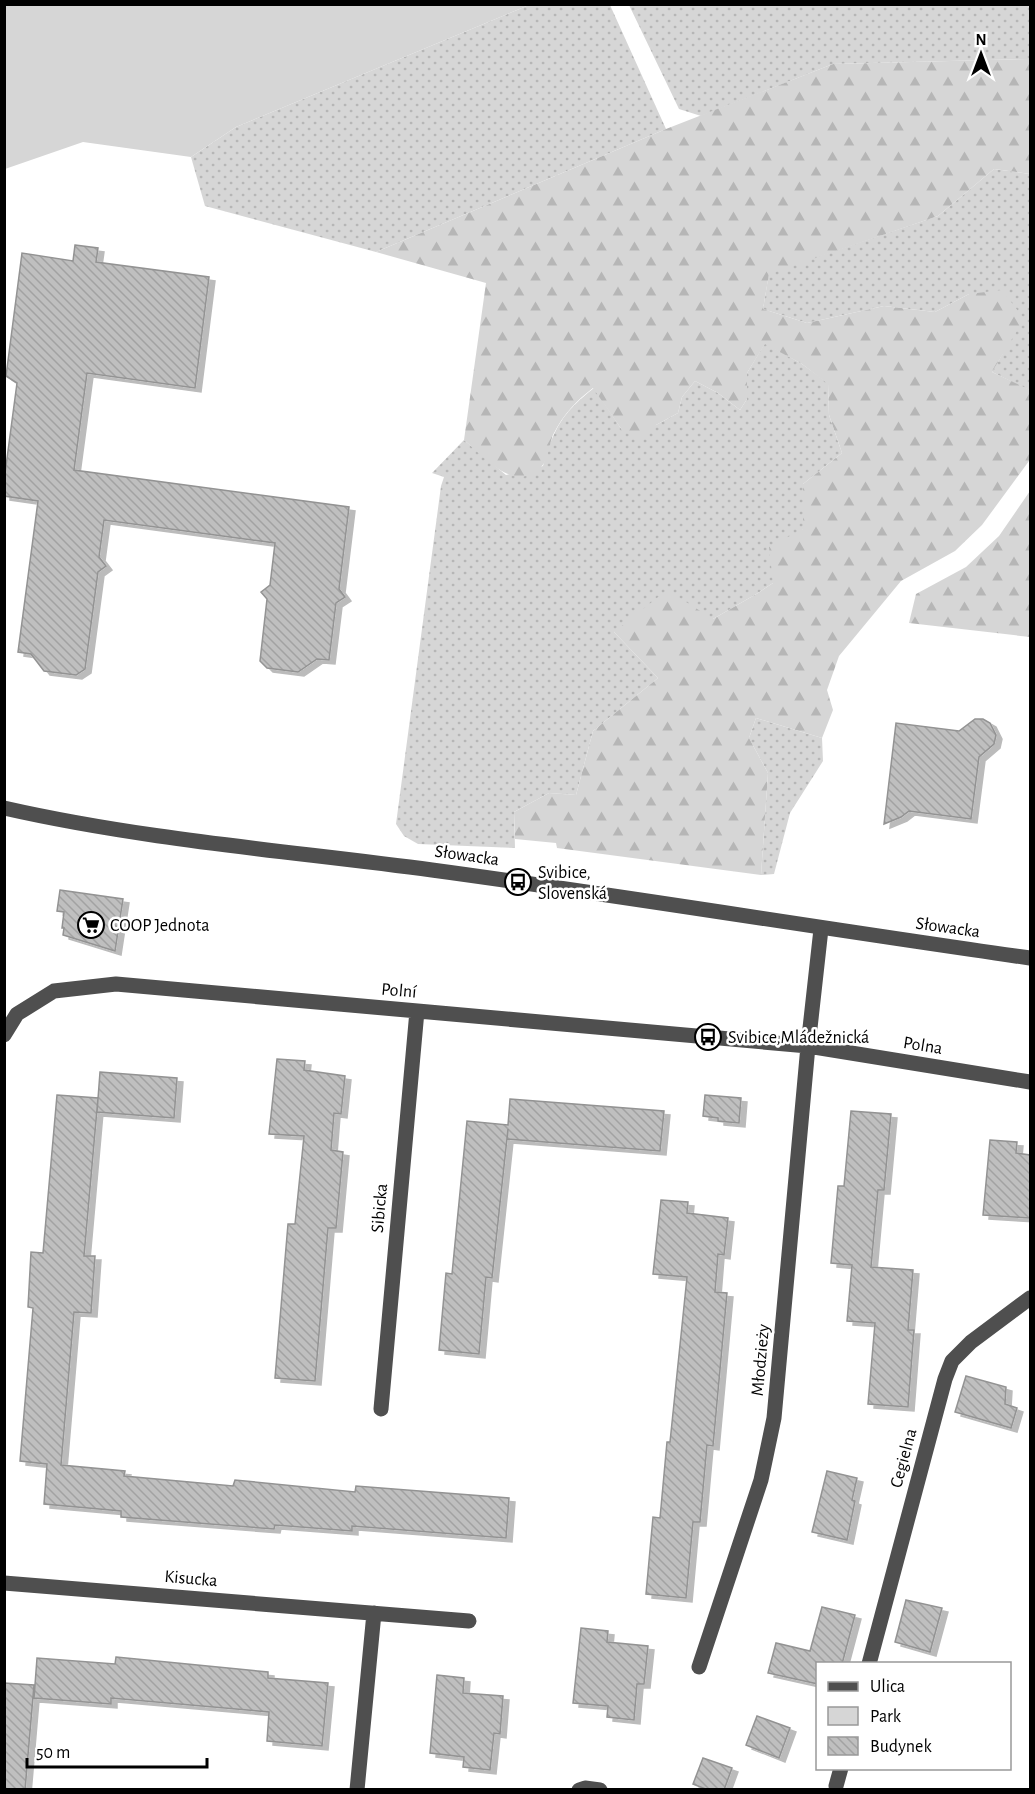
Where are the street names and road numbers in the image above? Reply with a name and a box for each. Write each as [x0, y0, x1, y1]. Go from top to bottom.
street label: Słowacka [433, 843, 500, 869]
street label: Słowacka [914, 915, 981, 941]
street label: Polní [380, 980, 418, 1002]
street label: Polna [902, 1034, 944, 1058]
street label: Sibicka [369, 1183, 391, 1234]
street label: Młodzieży [749, 1323, 773, 1397]
street label: Cegielna [887, 1427, 921, 1490]
street label: Kisucka [164, 1568, 218, 1590]

